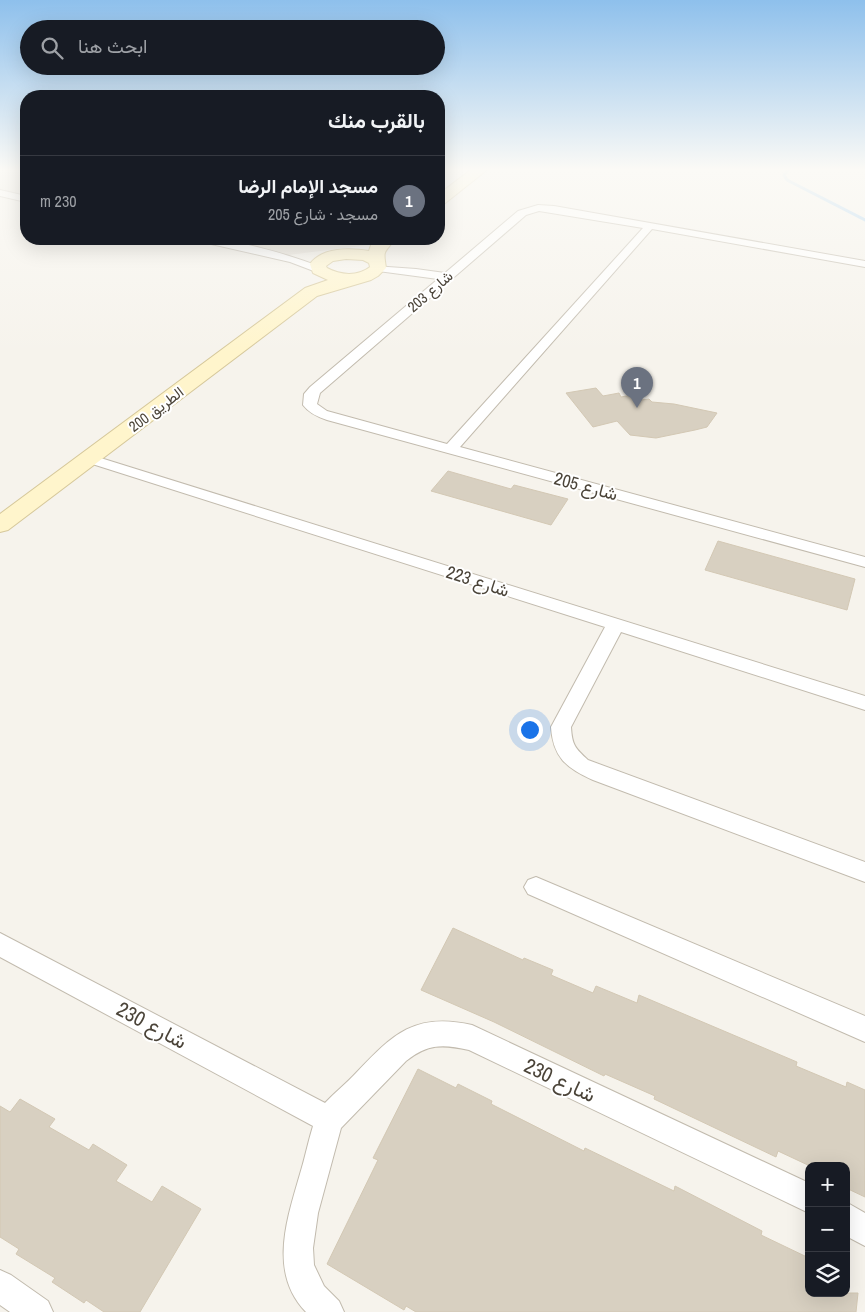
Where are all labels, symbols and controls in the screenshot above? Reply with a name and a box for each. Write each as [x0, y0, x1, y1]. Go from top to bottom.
search box [20, 20, 445, 75]
text: ابحث هنا [78, 33, 148, 59]
icon: search [38, 34, 66, 62]
text: بالقرب منك [328, 106, 425, 135]
text: مسجد الإمام الرضا [238, 173, 378, 199]
text: 230 m [40, 190, 76, 212]
text: 1 [405, 190, 413, 212]
text: مسجد · شارع 205 [268, 203, 378, 225]
street label: شارع 203 [403, 265, 458, 317]
pin: 1 [621, 367, 653, 408]
street label: الطريق 200 [124, 381, 188, 437]
street label: شارع 205 [551, 466, 621, 506]
street label: شارع 223 [443, 559, 513, 603]
your location [517, 717, 543, 743]
street label: شارع 230 [112, 994, 192, 1056]
street label: شارع 230 [520, 1051, 600, 1109]
map controls [805, 1162, 850, 1297]
button: + [805, 1162, 850, 1207]
button: − [805, 1207, 850, 1252]
button: layers [805, 1252, 850, 1297]

